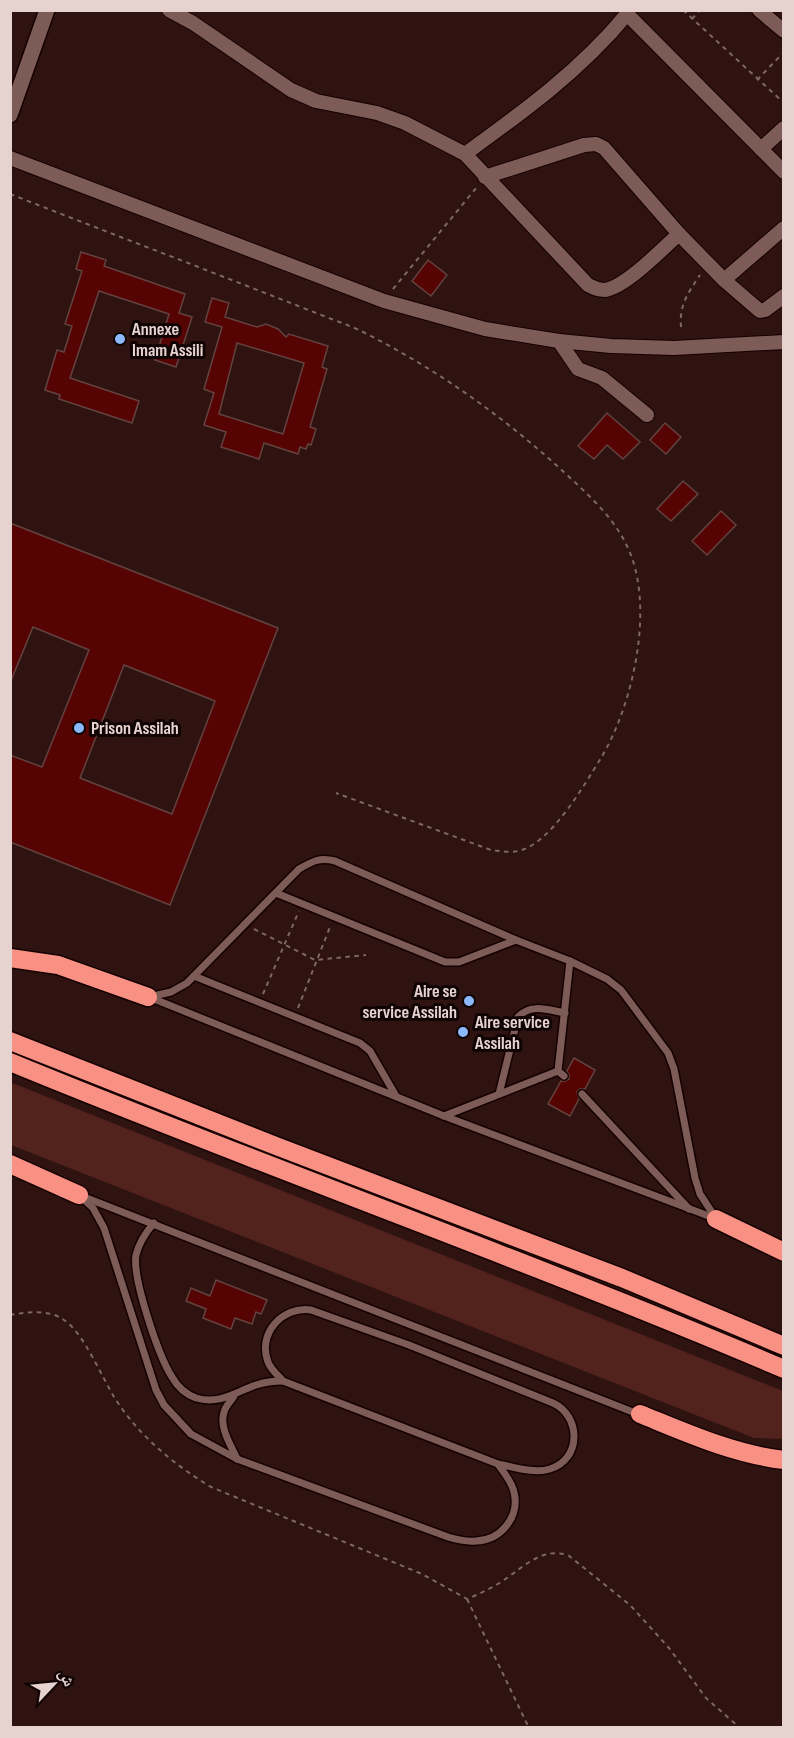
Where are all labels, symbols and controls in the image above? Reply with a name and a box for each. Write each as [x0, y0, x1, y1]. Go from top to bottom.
place label: Annexe Imam Assili [131, 319, 204, 361]
marker: Annexe Imam Assili [113, 332, 127, 346]
place label: Prison Assilah [91, 718, 179, 739]
marker: Prison Assilah [72, 721, 86, 735]
place label: Aire se service Assilah [362, 981, 457, 1023]
marker: Aire se service Assilah [462, 994, 476, 1008]
place label: Aire service Assilah [474, 1012, 550, 1054]
marker: Aire service Assilah [456, 1025, 470, 1039]
north arrow [24, 1654, 84, 1714]
text: ش [54, 1666, 78, 1690]

